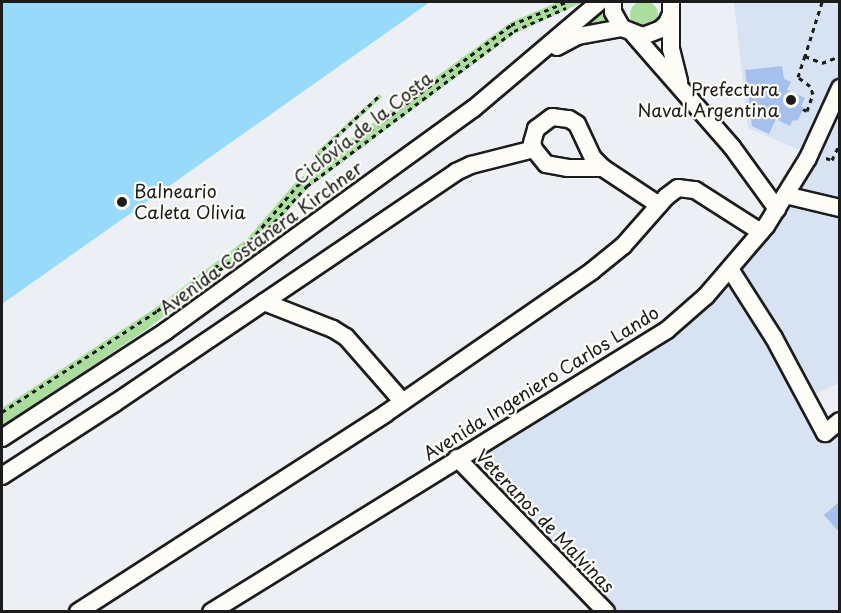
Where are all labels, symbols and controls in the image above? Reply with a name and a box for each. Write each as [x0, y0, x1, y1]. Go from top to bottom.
street label: Ciclovía de la Costa [289, 67, 437, 189]
place label: Prefectura Naval Argentina [638, 79, 779, 122]
marker: Prefectura Naval Argentina [784, 93, 798, 107]
street label: Avenida Costanera Kirchner [155, 157, 367, 319]
place label: Balneario Caleta Olivia [134, 181, 248, 224]
marker: Balneario Caleta Olivia [115, 195, 129, 209]
street label: Avenida Ingeniero Carlos Lando [419, 301, 663, 465]
street label: Veteranos de Malvinas [470, 444, 620, 598]

